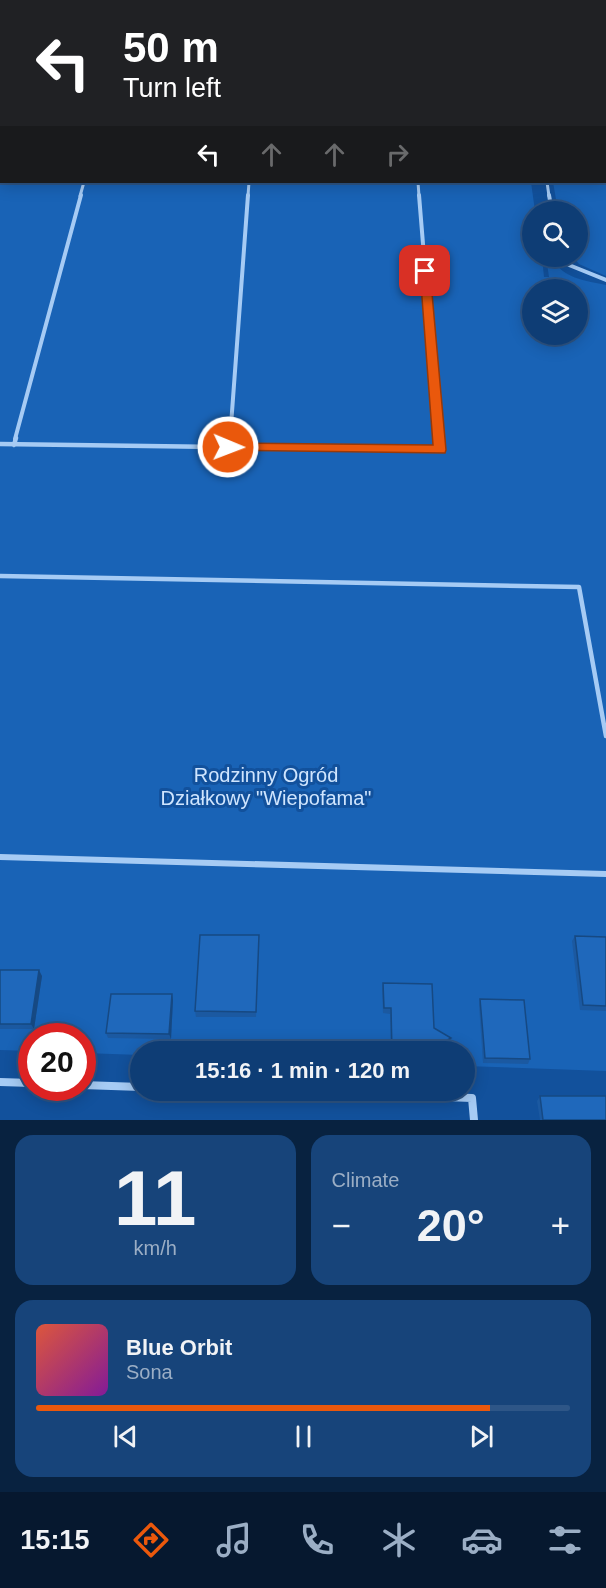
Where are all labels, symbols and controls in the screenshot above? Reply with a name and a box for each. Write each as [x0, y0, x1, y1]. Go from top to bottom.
icon: left [24, 24, 102, 102]
text: 50 m [123, 24, 219, 71]
text: Turn left [123, 73, 221, 103]
icon: left [192, 138, 225, 171]
icon: ahead [255, 138, 288, 171]
icon: ahead [318, 138, 351, 171]
icon: right [381, 138, 414, 171]
map controls [522, 201, 588, 345]
button: search [522, 201, 588, 267]
pin [399, 245, 450, 296]
icon: arrive [408, 254, 441, 287]
button: layers [522, 279, 588, 345]
position arrow [196, 415, 260, 479]
park label: Rodzinny Ogród Działkowy "Wiepofama" [161, 764, 371, 809]
speed limit sign: 20 [18, 1023, 96, 1101]
text: 15:16 · 1 min · 120 m [195, 1058, 410, 1083]
text: 11 [114, 1154, 196, 1242]
text: Climate [332, 1169, 399, 1191]
text: 20° [417, 1200, 485, 1251]
text: − [332, 1207, 351, 1244]
text: + [551, 1207, 570, 1244]
text: km/h [134, 1237, 177, 1259]
text: Blue Orbit [126, 1335, 232, 1360]
text: Sona [126, 1361, 173, 1383]
icon: previous [109, 1420, 142, 1453]
icon: pause [287, 1420, 320, 1453]
icon: next [465, 1420, 498, 1453]
icon: directions [130, 1519, 172, 1561]
icon: music [213, 1519, 255, 1561]
icon: phone [296, 1519, 338, 1561]
icon: climate [378, 1519, 420, 1561]
icon: car [461, 1519, 503, 1561]
icon: filters [544, 1519, 586, 1561]
text: 15:15 [20, 1525, 89, 1555]

